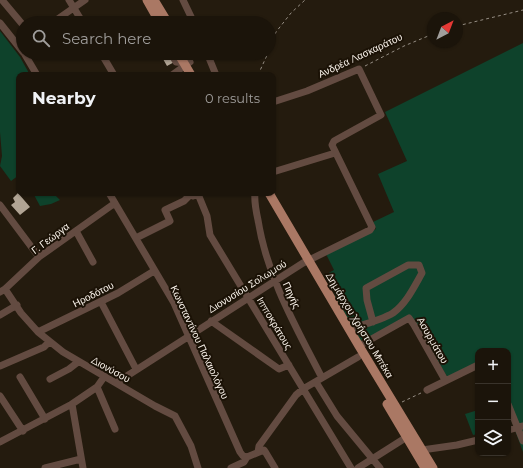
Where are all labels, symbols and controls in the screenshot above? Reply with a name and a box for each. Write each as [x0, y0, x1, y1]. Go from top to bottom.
north arrow [427, 12, 463, 48]
search box [16, 16, 276, 60]
icon: search [30, 27, 52, 49]
text: Search here [62, 29, 151, 48]
street label: Ανδρέα Λασκαράτου [316, 30, 404, 81]
text: Nearby [32, 88, 96, 108]
text: 0 results [205, 90, 260, 106]
street label: Γ. Γεώργα [29, 220, 72, 257]
street label: Διονυσίου Σολωμού [206, 257, 289, 316]
street label: Δημάρχου Χρήστου Μπέκα [323, 270, 396, 381]
street label: Ηροδότου [71, 279, 116, 310]
street label: Πηγής [280, 280, 303, 311]
street label: Κωνσταντίνου Παλαιολόγου [167, 283, 232, 401]
street label: Ιπποκράτους [254, 295, 295, 352]
street label: Ασυρμάτου [414, 315, 451, 366]
map controls [475, 348, 511, 456]
button: + [475, 348, 511, 384]
street label: Διονύσου [89, 353, 133, 385]
button: − [475, 384, 511, 420]
button: layers [475, 420, 511, 456]

